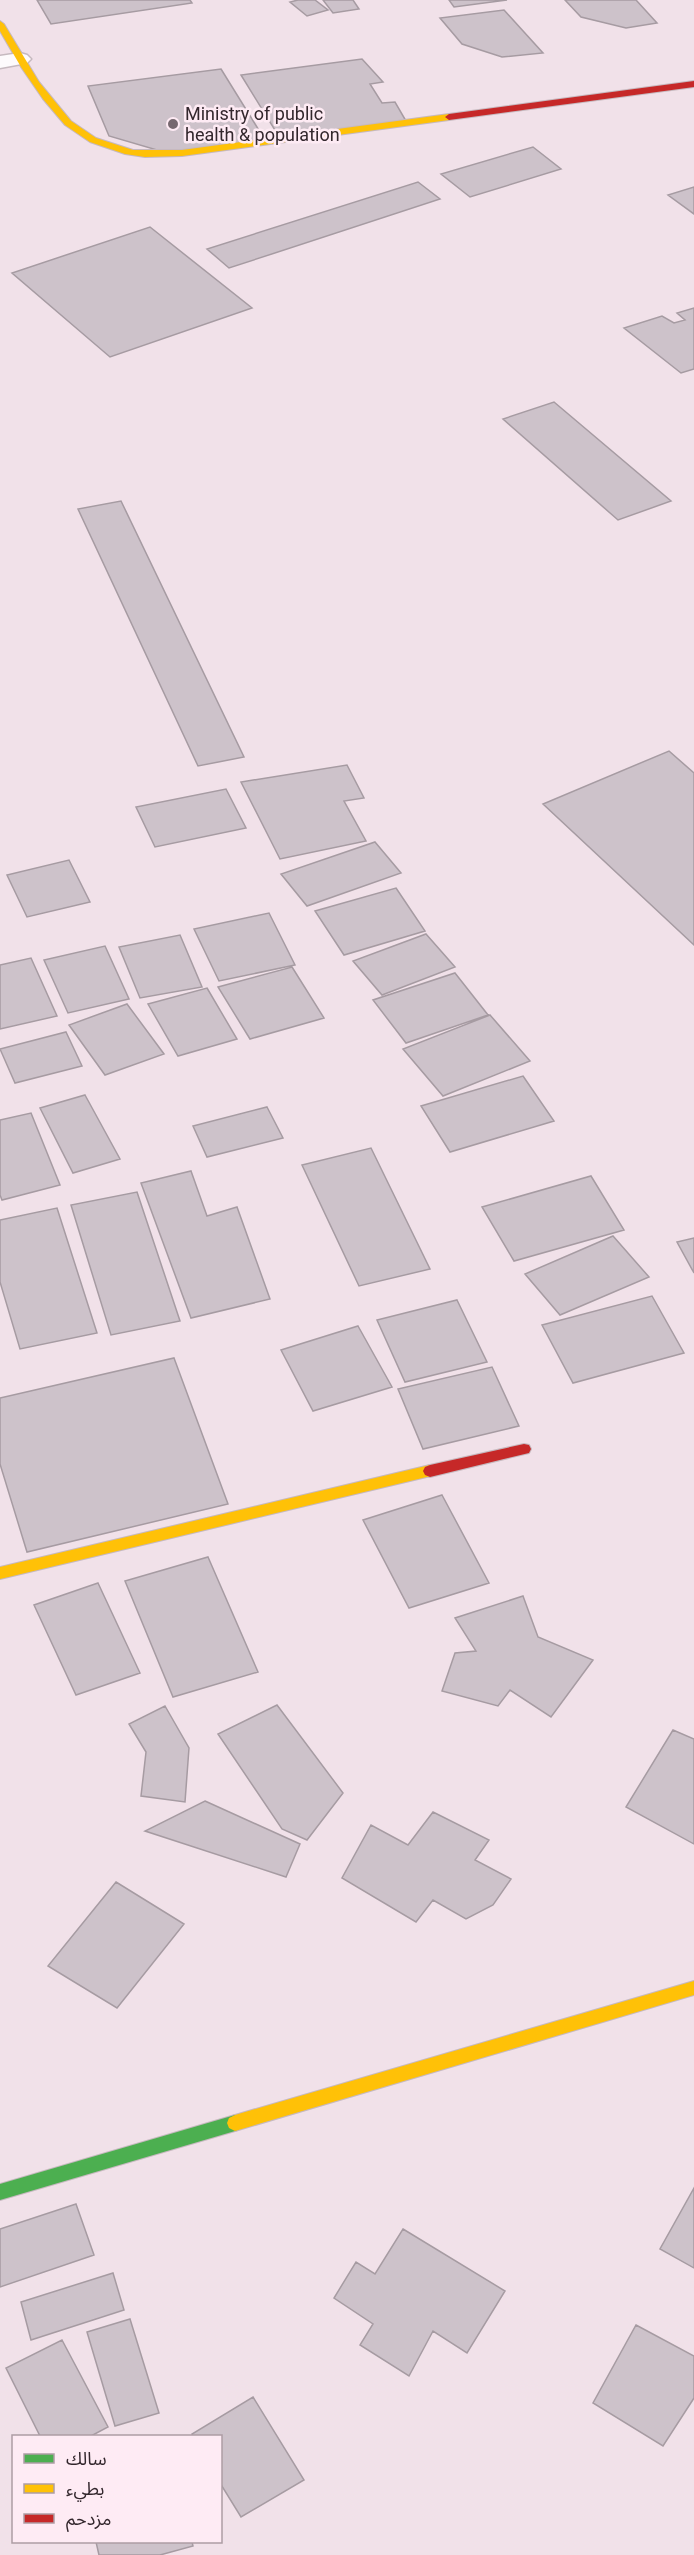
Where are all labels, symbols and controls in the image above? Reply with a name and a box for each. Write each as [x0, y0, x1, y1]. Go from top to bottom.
place label: Ministry of public health & population [185, 103, 340, 145]
marker: Ministry of public health & population [166, 117, 180, 131]
legend [12, 2435, 222, 2543]
text: سالك [66, 2448, 107, 2469]
text: بطيء [66, 2478, 104, 2502]
text: مزدحم [66, 2508, 111, 2532]

